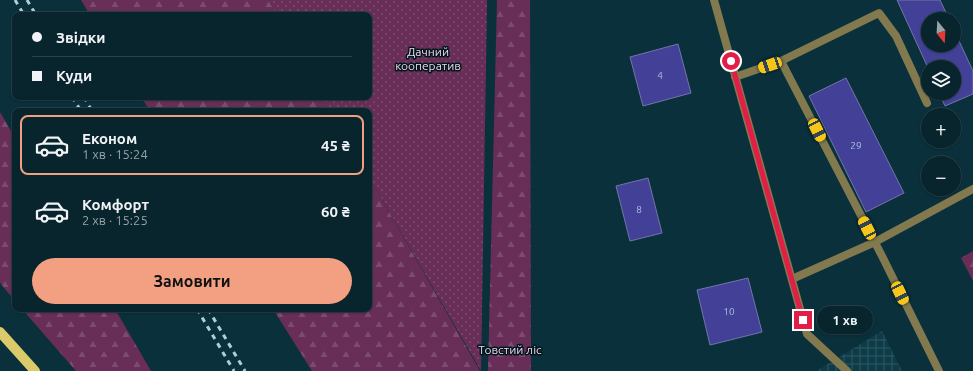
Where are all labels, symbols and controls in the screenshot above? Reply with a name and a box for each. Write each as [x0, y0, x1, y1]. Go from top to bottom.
north arrow [921, 12, 961, 52]
map controls [921, 12, 961, 196]
text: Звідки [56, 29, 105, 46]
park label: Дачний кооператив [395, 45, 461, 72]
route start [722, 52, 740, 70]
car [757, 55, 783, 75]
button: layers [921, 60, 961, 100]
text: Куди [56, 67, 92, 84]
house number: 4 [657, 70, 663, 81]
button: + [921, 108, 961, 148]
car [806, 117, 828, 143]
icon: car [34, 127, 70, 163]
text: Економ [82, 130, 137, 147]
text: 45 ₴ [321, 137, 350, 154]
house number: 29 [850, 140, 862, 151]
text: 1 хв · 15:24 [82, 147, 148, 161]
button: − [921, 156, 961, 196]
icon: car [34, 193, 70, 229]
text: Комфорт [82, 196, 149, 213]
text: 60 ₴ [321, 203, 350, 220]
house number: 8 [636, 204, 642, 215]
text: 2 хв · 15:25 [82, 213, 148, 227]
car [856, 215, 878, 241]
button: Замовити [32, 258, 352, 304]
car [889, 280, 911, 306]
house number: 10 [723, 306, 735, 317]
callout: 1 хв [817, 306, 873, 334]
route end [794, 311, 812, 329]
text: 1 хв [832, 313, 858, 327]
park label: Товстий ліс [478, 343, 542, 356]

